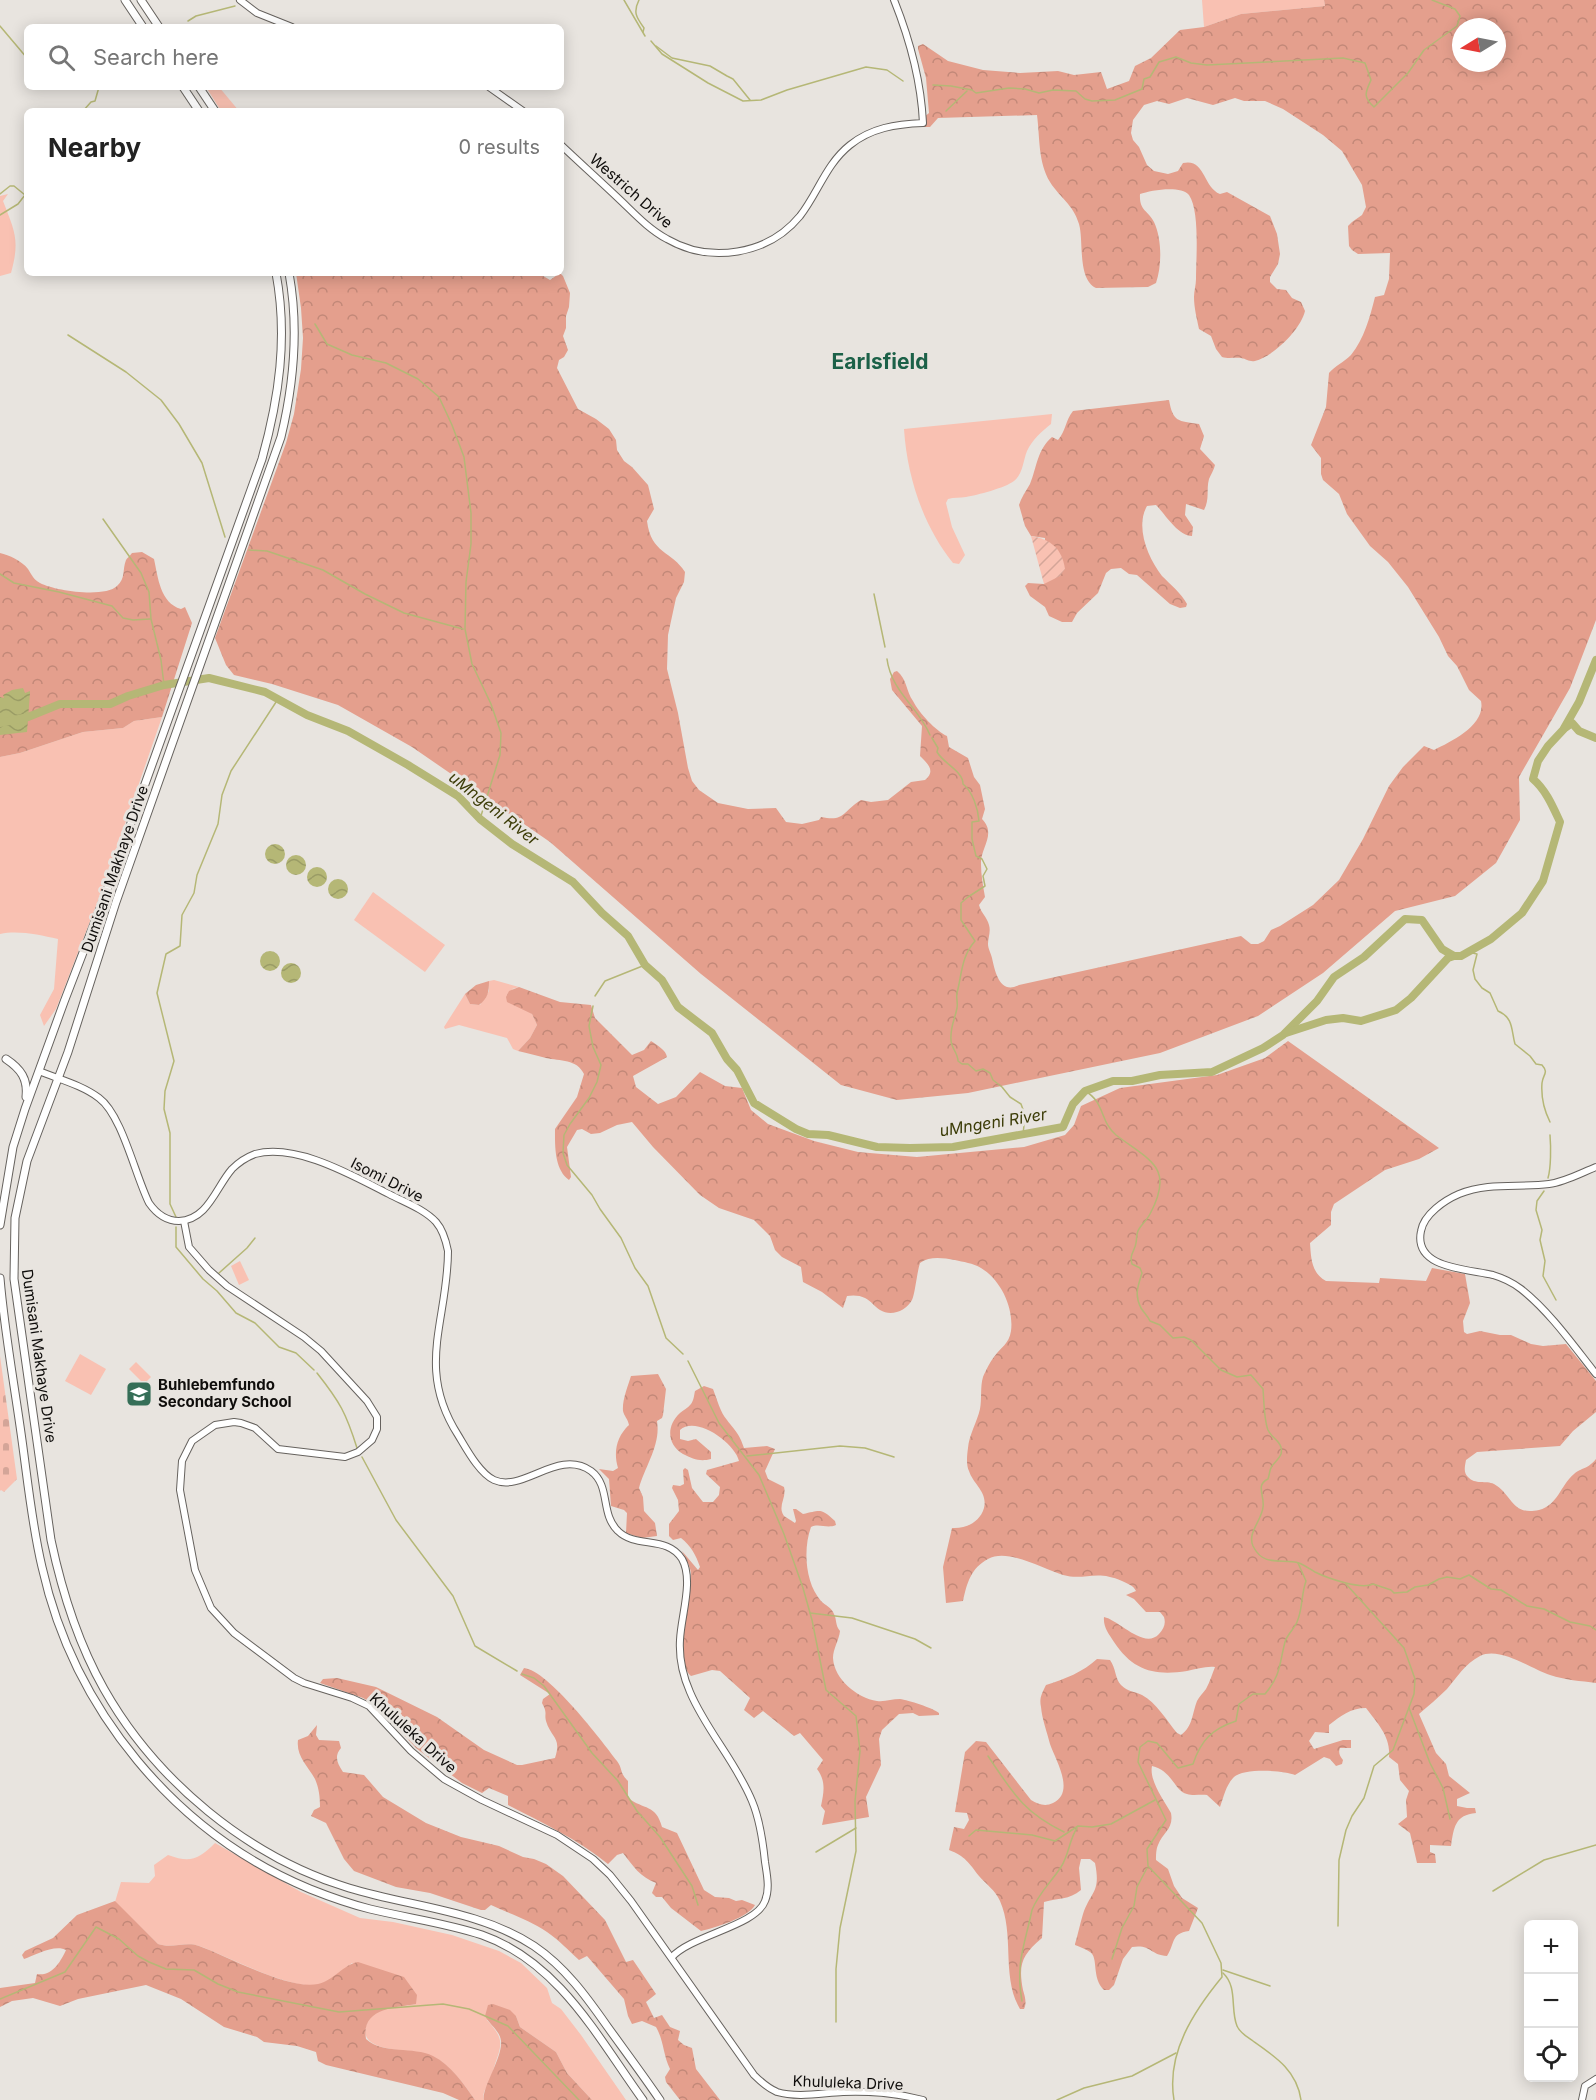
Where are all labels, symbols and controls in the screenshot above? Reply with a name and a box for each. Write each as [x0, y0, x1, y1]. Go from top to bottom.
north arrow [1452, 18, 1506, 72]
search box [24, 24, 564, 90]
icon: search [45, 41, 78, 74]
text: Search here [93, 44, 219, 70]
text: Nearby [48, 132, 141, 163]
text: 0 results [458, 135, 540, 159]
street label: Westrich Drive [586, 149, 677, 232]
district label: Earlsfield [832, 349, 928, 374]
water label: uMngeni River [445, 767, 544, 850]
street label: Dumisani Makhaye Drive [77, 783, 152, 955]
water label: uMngeni River [938, 1103, 1049, 1140]
street label: Isomi Drive [348, 1153, 427, 1206]
street label: Dumisani Makhaye Drive [18, 1268, 61, 1444]
place label: Buhlebemfundo Secondary School [158, 1375, 292, 1411]
school or university icon: Buhlebemfundo Secondary School [124, 1379, 154, 1409]
street label: Khululeka Drive [366, 1688, 461, 1777]
map controls [1524, 1920, 1578, 2082]
button: + [1524, 1920, 1578, 1974]
button: − [1524, 1974, 1578, 2028]
button: locate [1524, 2028, 1578, 2082]
street label: Khululeka Drive [792, 2071, 904, 2094]

